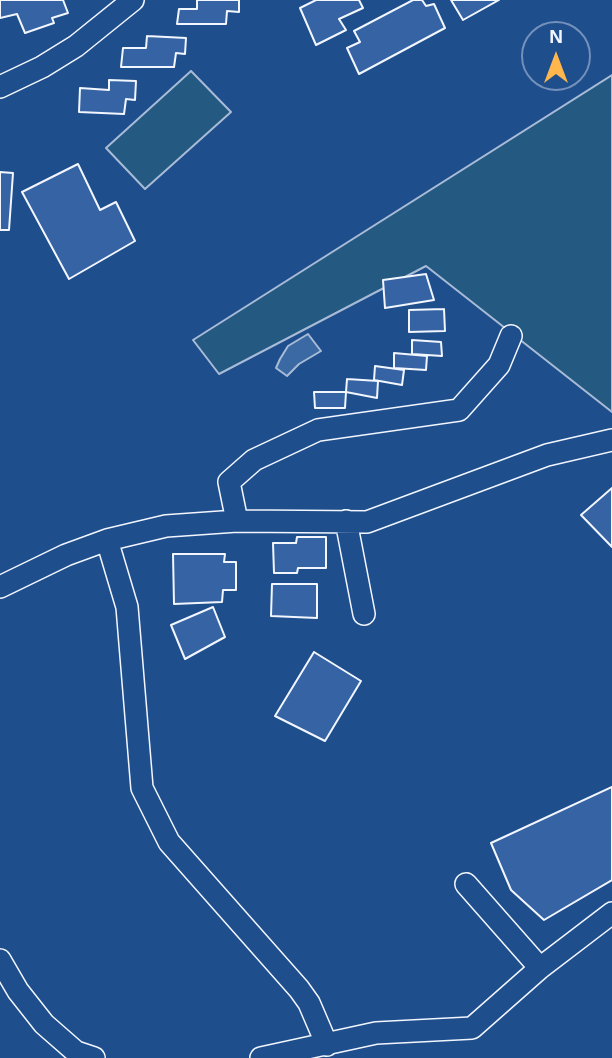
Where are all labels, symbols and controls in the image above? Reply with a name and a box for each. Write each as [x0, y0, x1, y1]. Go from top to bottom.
north arrow [521, 21, 591, 91]
text: N [549, 26, 563, 47]

